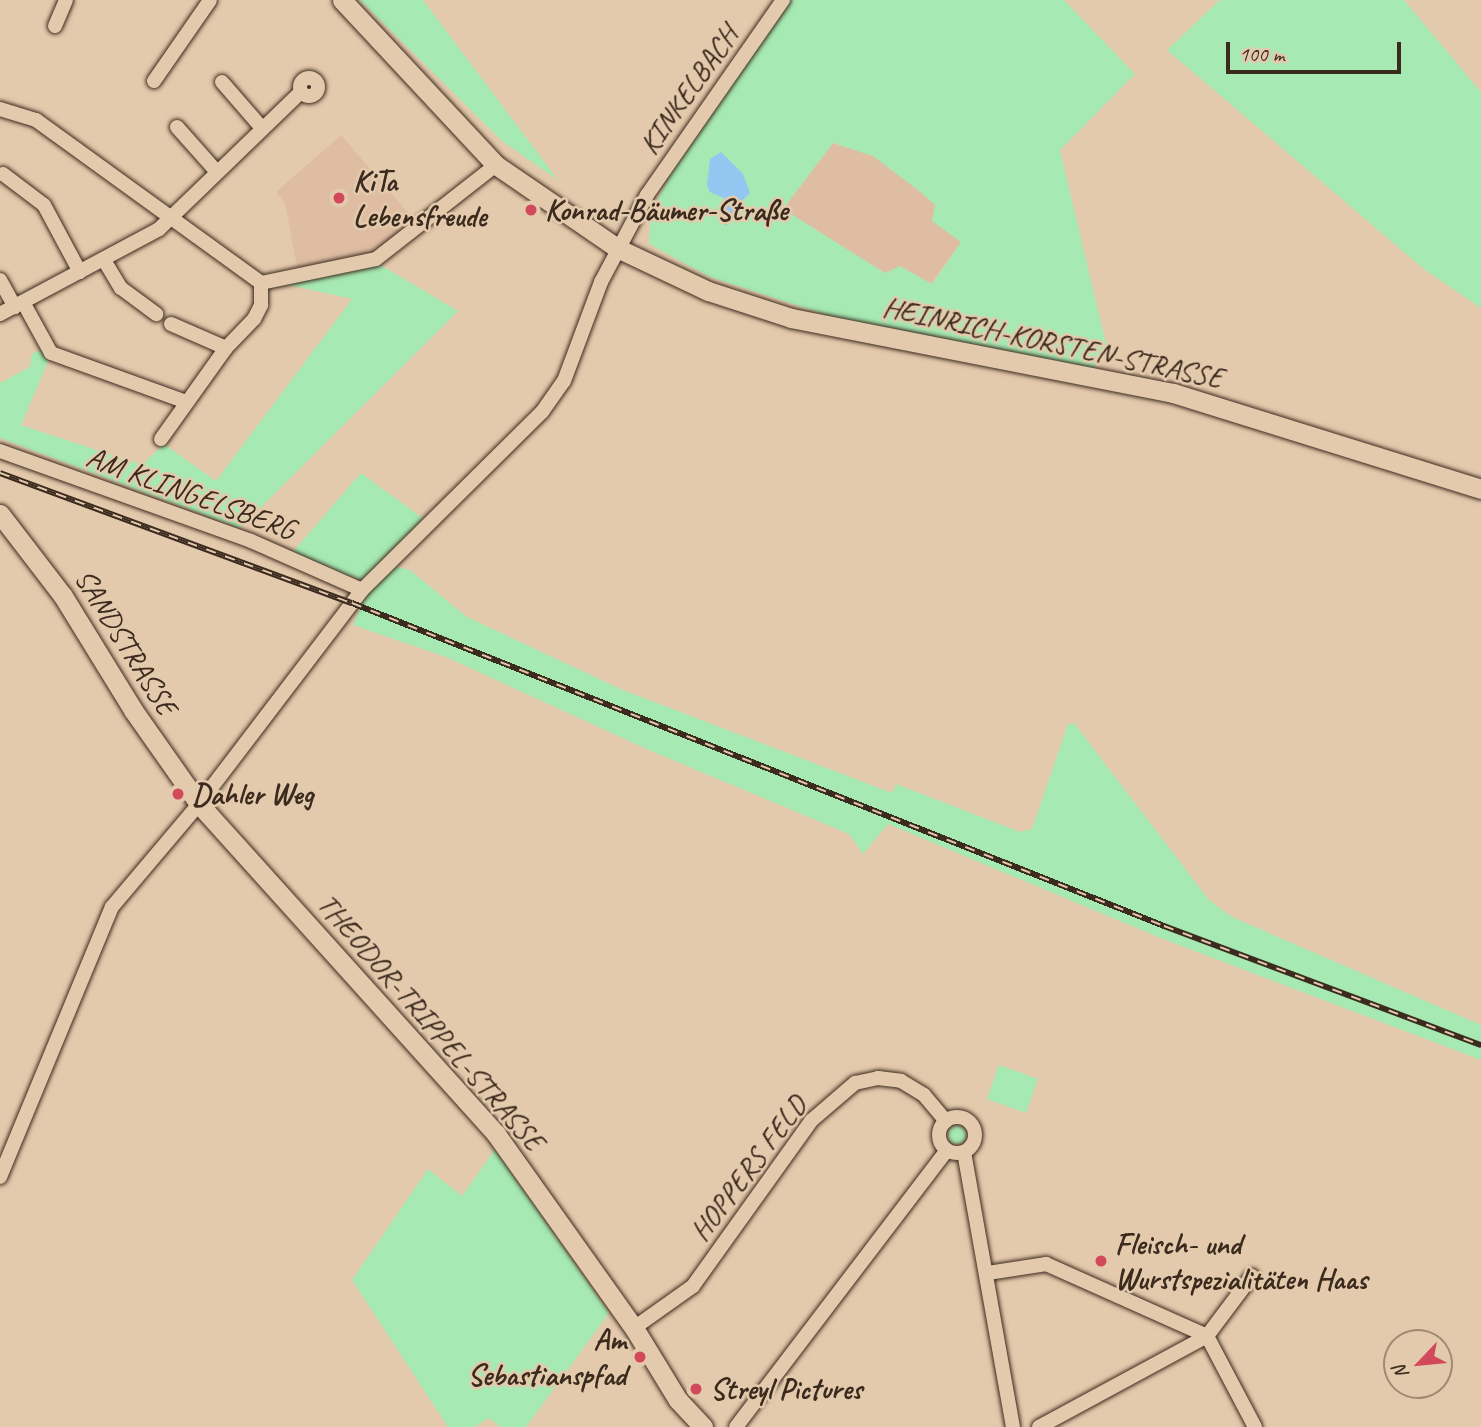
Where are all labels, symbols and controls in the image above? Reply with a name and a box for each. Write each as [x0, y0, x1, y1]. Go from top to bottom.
street label: KINKELBACH [631, 19, 745, 161]
scale bar [1229, 28, 1404, 72]
text: 100 m [1239, 41, 1284, 67]
place label: KiTa Lebensfreude [353, 163, 486, 233]
marker: KiTa Lebensfreude [331, 190, 347, 206]
place label: Konrad-Bäumer-Straße [545, 192, 787, 228]
marker: Konrad-Bäumer-Straße [523, 202, 539, 218]
street label: HEINRICH-KORSTEN-STRASSE [880, 288, 1226, 396]
street label: AM KLINGELSBERG [83, 439, 299, 547]
street label: SANDSTRASSE [67, 562, 185, 722]
place label: Dahler Weg [192, 776, 313, 812]
marker: Dahler Weg [170, 786, 186, 802]
street label: THEODOR-TRIPPEL-STRASSE [310, 886, 552, 1158]
street label: HOPPERS FELD [682, 1088, 814, 1248]
place label: Fleisch- und Wurstspezialitäten Haas [1115, 1226, 1368, 1296]
marker: Fleisch- und Wurstspezialitäten Haas [1093, 1253, 1109, 1269]
place label: Am Sebastianspfad [467, 1322, 626, 1392]
north arrow [1383, 1329, 1453, 1399]
marker: Am Sebastianspfad [632, 1349, 648, 1365]
text: N [1388, 1362, 1414, 1383]
place label: Streyl Pictures [710, 1371, 863, 1407]
marker: Streyl Pictures [688, 1381, 704, 1397]

